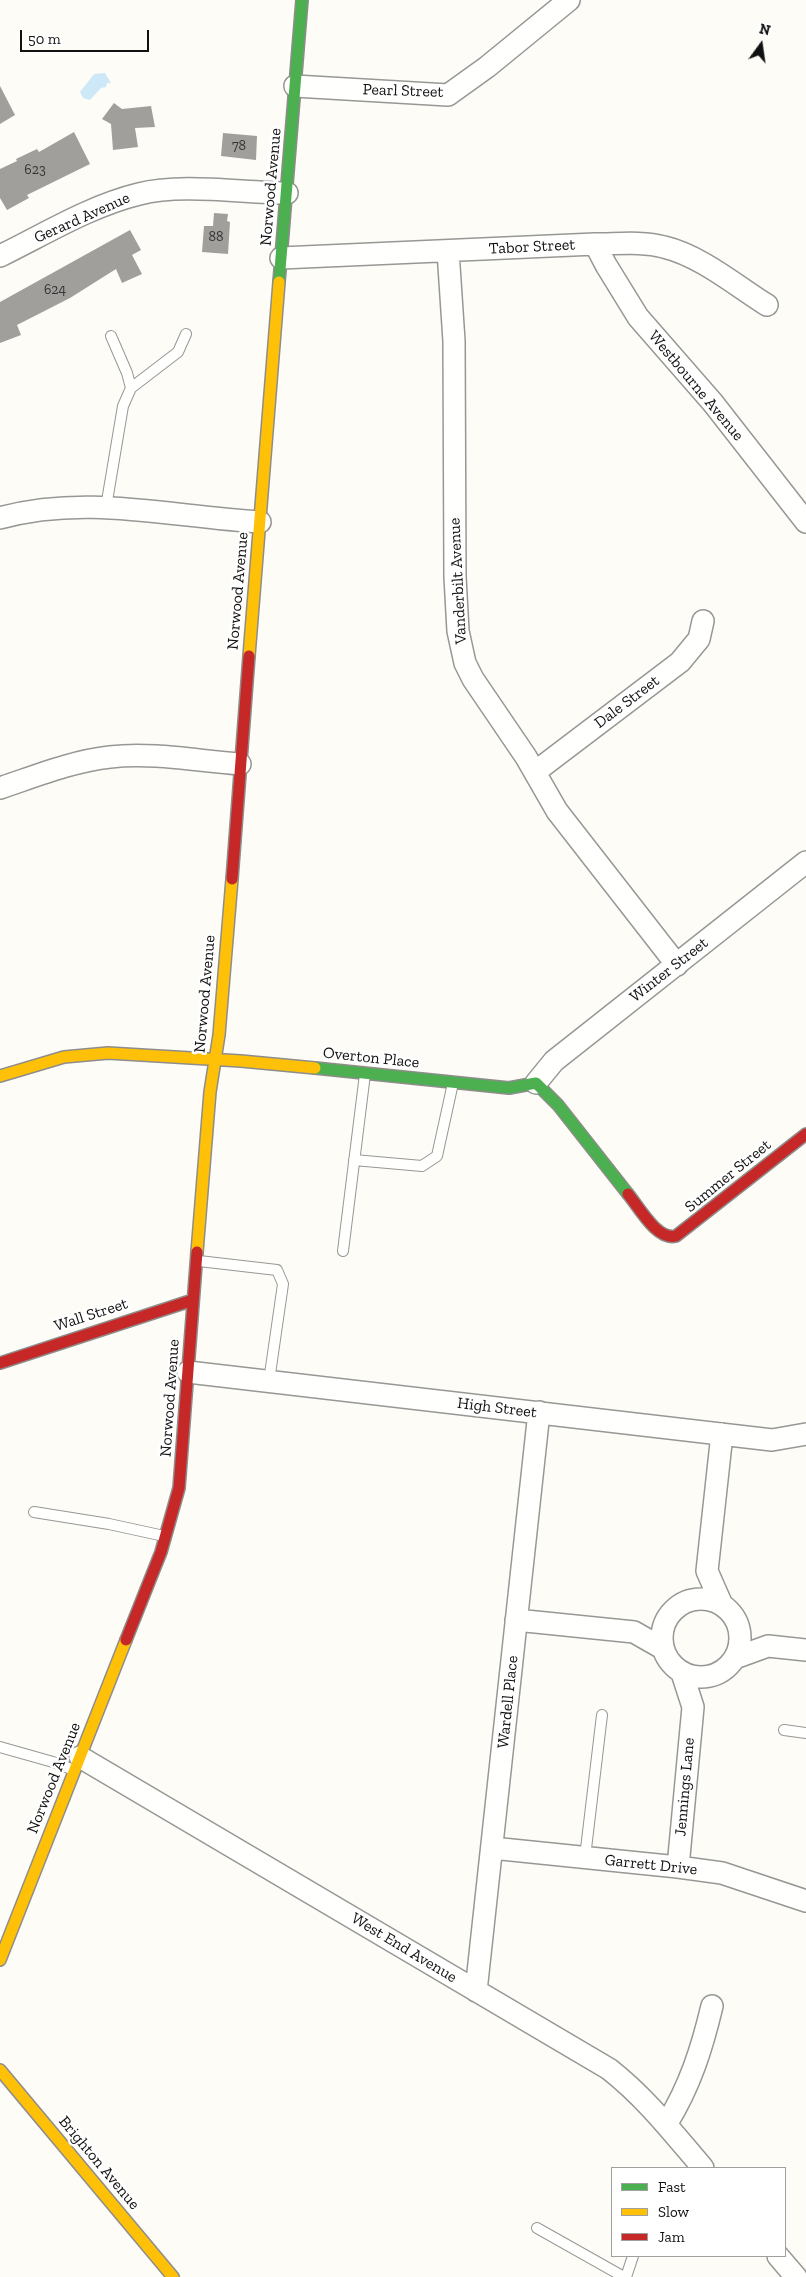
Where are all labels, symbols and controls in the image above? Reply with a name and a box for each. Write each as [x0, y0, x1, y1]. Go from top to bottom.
scale bar [22, 20, 151, 52]
north arrow [736, 20, 786, 70]
text: N [758, 20, 772, 39]
text: 50 m [28, 30, 61, 48]
street label: Pearl Street [362, 80, 444, 102]
street label: Norwood Avenue [256, 127, 286, 247]
house number: 78 [232, 138, 246, 154]
house number: 623 [24, 162, 46, 178]
street label: Gerard Avenue [31, 188, 133, 248]
house number: 88 [208, 229, 224, 245]
street label: Tabor Street [488, 235, 576, 259]
house number: 624 [44, 282, 66, 298]
street label: Westbourne Avenue [644, 327, 748, 445]
street label: Vanderbilt Avenue [445, 517, 471, 645]
street label: Norwood Avenue [223, 531, 253, 651]
street label: Dale Street [591, 671, 663, 733]
street label: Winter Street [626, 933, 712, 1007]
street label: Norwood Avenue [190, 934, 220, 1054]
street label: Overton Place [322, 1043, 420, 1073]
street label: Summer Street [681, 1135, 775, 1217]
street label: Wall Street [52, 1294, 130, 1336]
street label: Norwood Avenue [156, 1338, 184, 1458]
street label: High Street [456, 1394, 538, 1422]
street label: Wardell Place [494, 1655, 522, 1749]
street label: Norwood Avenue [23, 1720, 85, 1836]
street label: Jennings Lane [671, 1737, 699, 1837]
street label: Garrett Drive [604, 1851, 698, 1879]
street label: West End Avenue [348, 1909, 460, 1987]
street label: Brighton Avenue [54, 2112, 144, 2214]
legend [611, 2167, 786, 2257]
text: Fast [658, 2178, 686, 2196]
text: Slow [658, 2203, 689, 2221]
text: Jam [658, 2228, 685, 2246]

